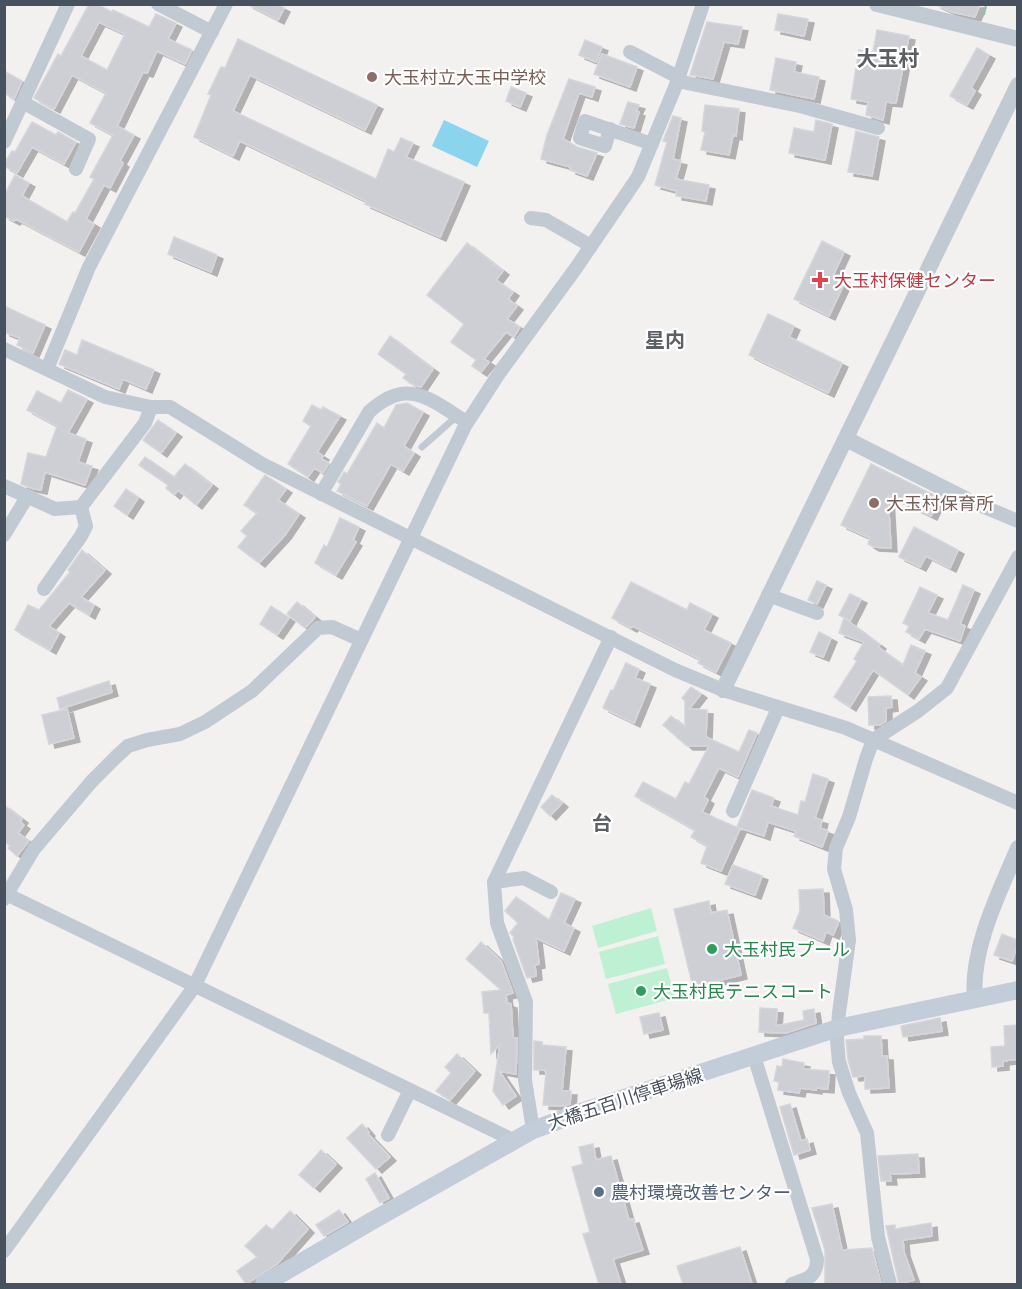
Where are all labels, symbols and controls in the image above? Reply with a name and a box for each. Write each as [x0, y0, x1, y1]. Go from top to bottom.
district label: 大玉村 [857, 46, 920, 71]
place label: 大玉村立大玉中学校 [384, 67, 546, 88]
marker: 大玉村立大玉中学校 [365, 70, 379, 84]
place label: 大玉村保健センター [834, 270, 996, 291]
marker: 大玉村保健センター [811, 271, 829, 289]
district label: 星内 [645, 328, 685, 352]
place label: 大玉村保育所 [886, 493, 994, 514]
marker: 大玉村保育所 [867, 496, 881, 510]
district label: 台 [592, 811, 612, 835]
place label: 大玉村民プール [724, 939, 850, 960]
marker: 大玉村民プール [705, 942, 719, 956]
place label: 大玉村民テニスコート [653, 981, 833, 1002]
marker: 大玉村民テニスコート [634, 984, 648, 998]
street label: 大橋五百川停車場線 [545, 1064, 705, 1134]
place label: 農村環境改善センター [611, 1182, 791, 1203]
marker: 農村環境改善センター [592, 1185, 606, 1199]

